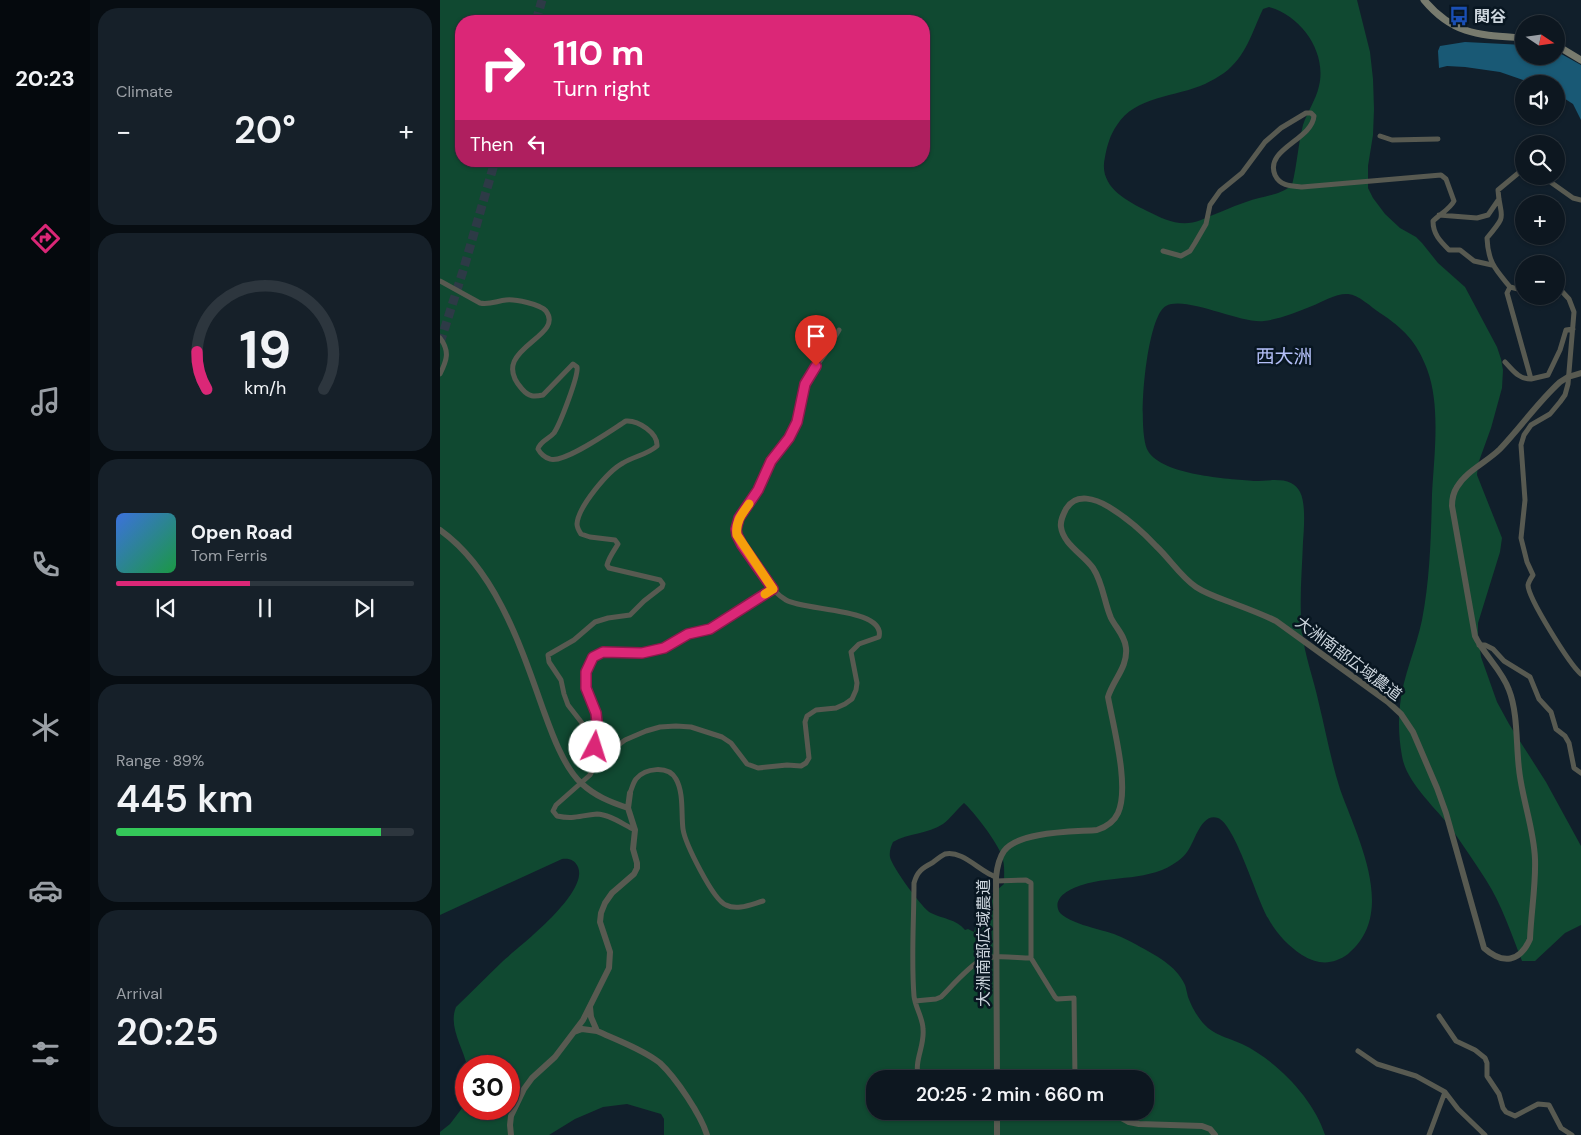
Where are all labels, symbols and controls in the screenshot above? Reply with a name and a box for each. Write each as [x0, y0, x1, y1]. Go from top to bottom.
bus stop icon: 関谷 [1448, 5, 1470, 27]
place label: 関谷 [1474, 6, 1506, 27]
north arrow [1515, 15, 1565, 65]
map controls [1515, 15, 1565, 305]
text: 110 m [553, 30, 644, 76]
icon: right [470, 35, 535, 100]
text: 20:23 [15, 64, 75, 93]
text: Turn right [553, 74, 650, 103]
button: sound [1515, 75, 1565, 125]
text: Climate [116, 81, 173, 102]
text: 20° [234, 105, 296, 155]
text: − [116, 113, 131, 150]
text: + [399, 113, 414, 150]
icon: left [523, 130, 551, 158]
text: Then [470, 132, 513, 157]
button: search [1515, 135, 1565, 185]
button: + [1515, 195, 1565, 245]
icon: directions [28, 221, 63, 256]
button: − [1515, 255, 1565, 305]
pin [795, 315, 837, 366]
text: 19 [239, 316, 291, 384]
icon: arrive [802, 322, 830, 350]
district label: 西大洲 [1255, 344, 1313, 369]
text: km/h [244, 376, 286, 400]
icon: music [28, 384, 63, 419]
text: Open Road [191, 520, 293, 545]
text: Tom Ferris [191, 545, 268, 566]
icon: phone [28, 547, 63, 582]
icon: previous [152, 594, 180, 622]
icon: pause [251, 594, 279, 622]
icon: next [350, 594, 378, 622]
street label: 大洲南部広域農道 [1291, 611, 1406, 705]
icon: climate [28, 710, 63, 745]
position arrow [568, 720, 620, 772]
text: Range · 89% [116, 750, 204, 771]
text: 445 km [116, 774, 254, 824]
icon: car [28, 873, 63, 908]
street label: 大洲南部広域農道 [973, 879, 994, 1007]
text: Arrival [116, 983, 163, 1004]
text: 20:25 [116, 1007, 219, 1057]
icon: filters [28, 1036, 63, 1071]
speed limit sign: 30 [455, 1055, 520, 1120]
text: 20:25 · 2 min · 660 m [916, 1082, 1104, 1107]

